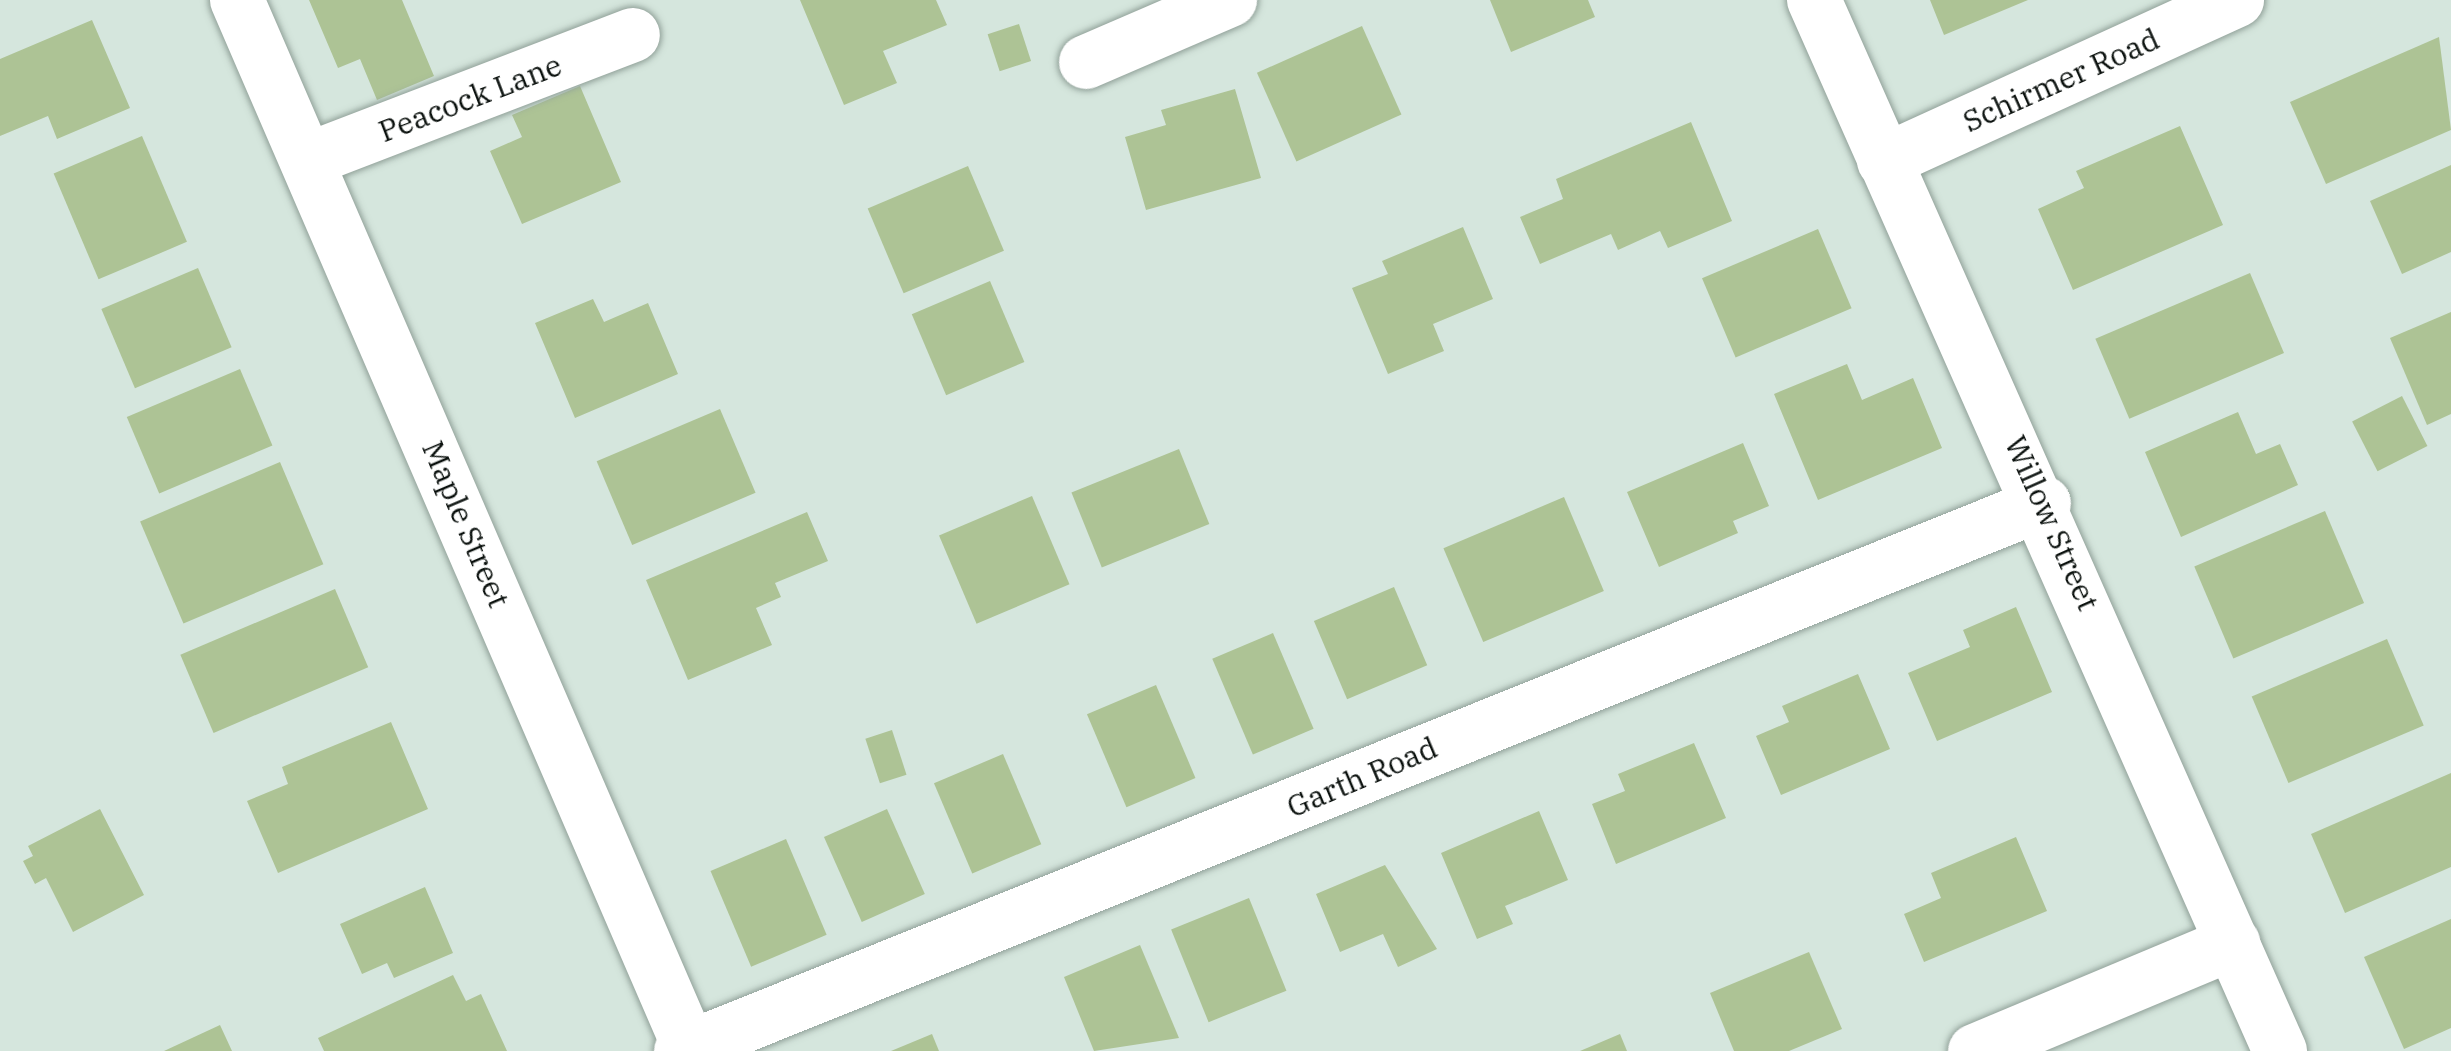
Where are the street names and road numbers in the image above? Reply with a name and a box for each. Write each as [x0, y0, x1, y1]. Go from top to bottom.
street label: Schirmer Road [1957, 21, 2165, 139]
street label: Peacock Lane [374, 47, 566, 149]
street label: Willow Street [1997, 430, 2107, 616]
street label: Maple Street [415, 435, 517, 613]
street label: Garth Road [1281, 729, 1443, 825]

